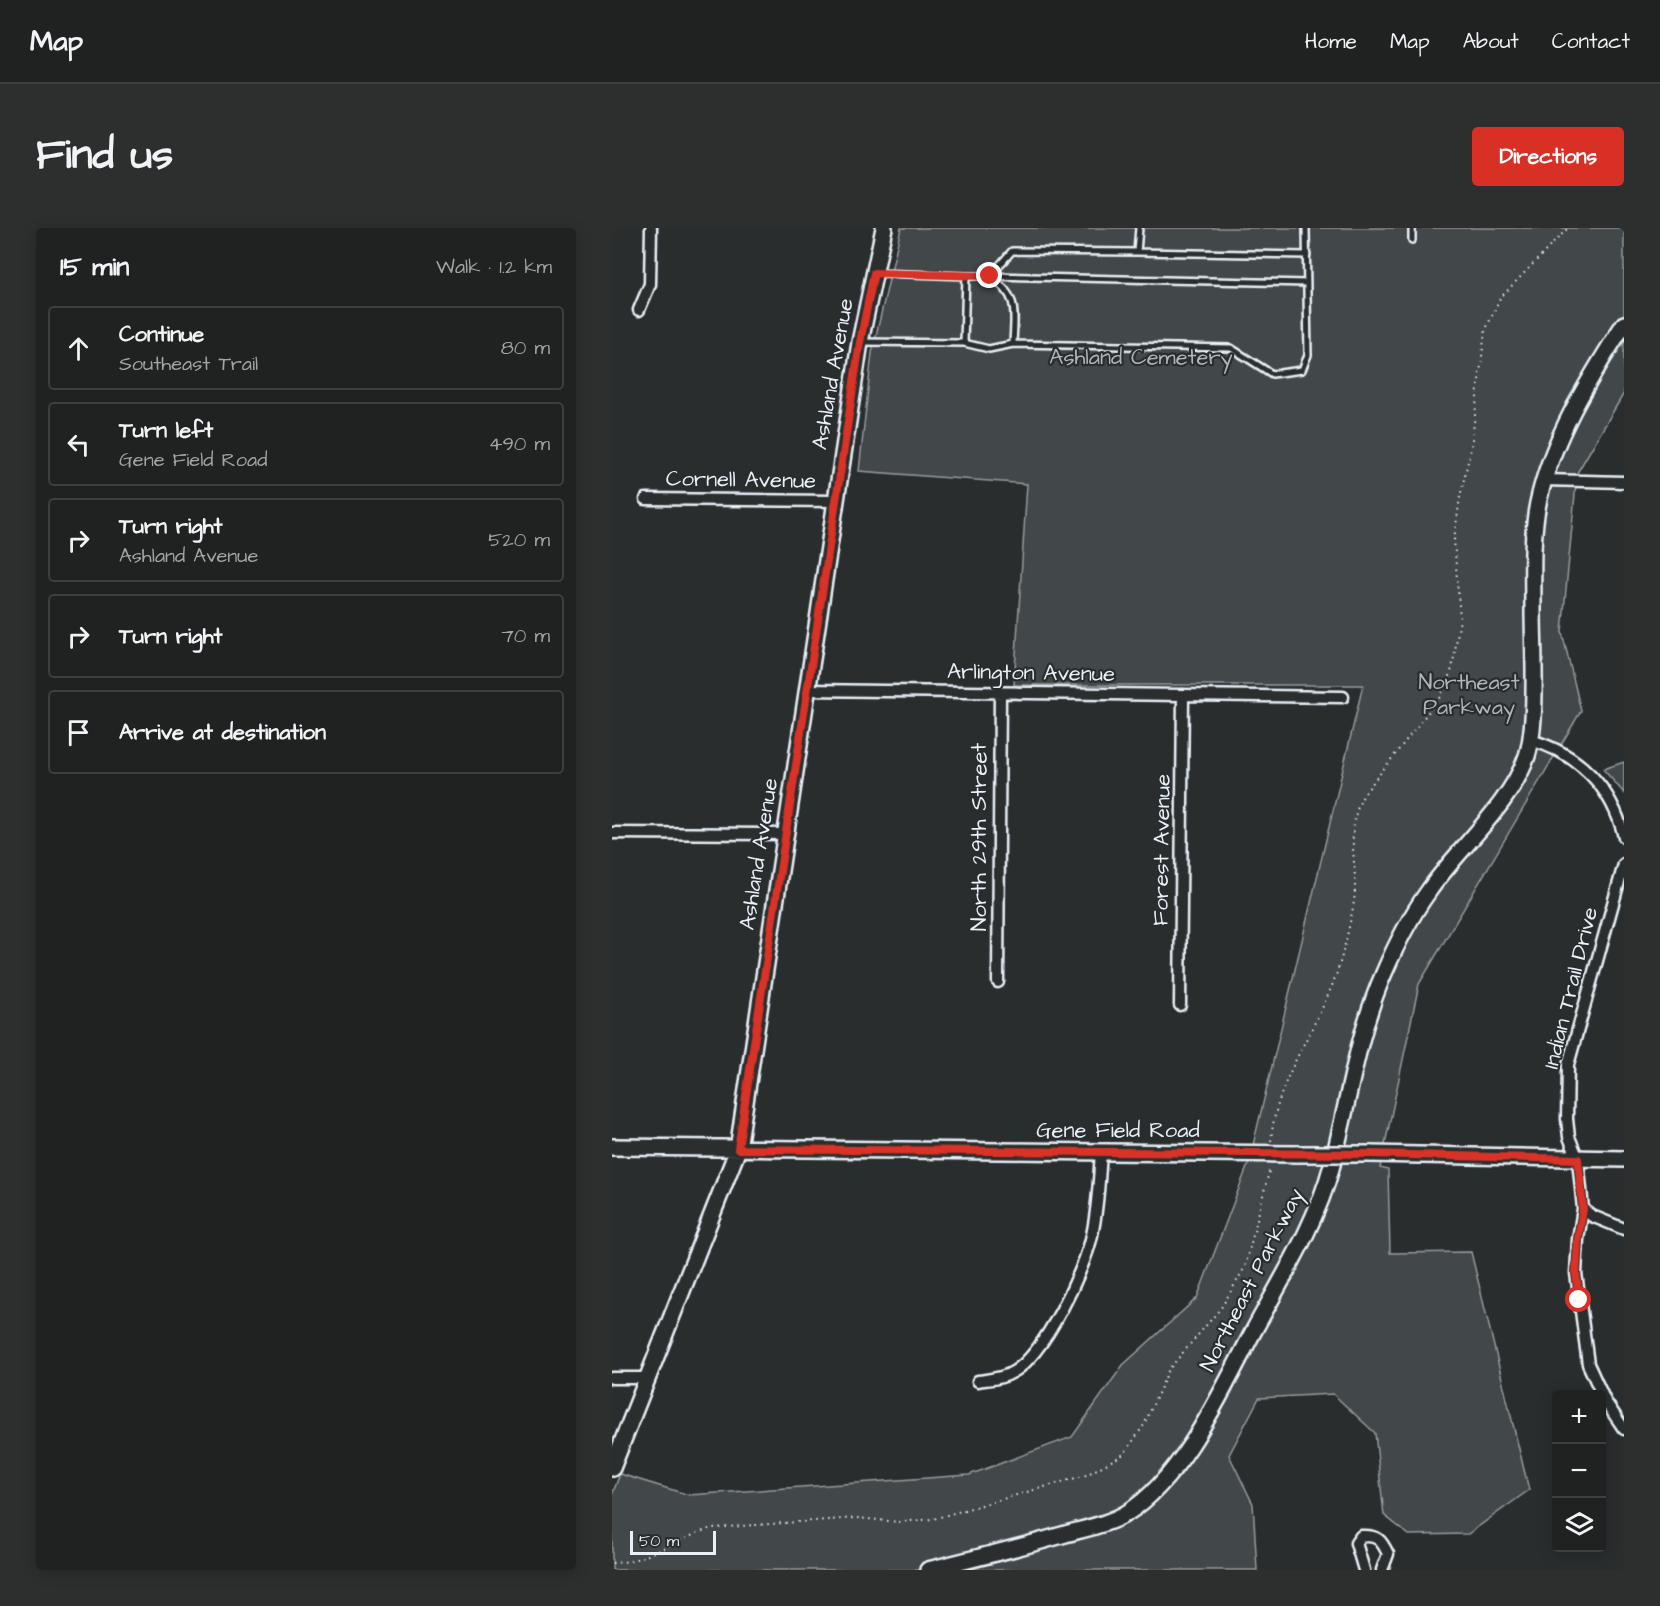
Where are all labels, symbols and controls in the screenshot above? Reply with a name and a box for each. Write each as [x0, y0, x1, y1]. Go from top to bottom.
text: Map [30, 22, 83, 61]
text: Home [1305, 27, 1357, 56]
text: Map [1390, 27, 1430, 56]
text: About [1463, 27, 1519, 56]
text: Contact [1552, 27, 1630, 56]
text: Find us [36, 127, 173, 185]
button: Directions [1472, 127, 1624, 186]
text: 15 min [60, 249, 129, 285]
text: Walk · 1.2 km [436, 253, 552, 281]
route end [976, 262, 1002, 288]
street label: Ashland Avenue [804, 296, 862, 452]
text: Continue [119, 319, 204, 350]
icon: ahead [62, 332, 95, 365]
text: 80 m [501, 334, 550, 362]
park label: Ashland Cemetery [1049, 342, 1233, 374]
text: Southeast Trail [119, 350, 258, 378]
text: Turn left [119, 415, 213, 446]
icon: left [62, 428, 95, 461]
text: 490 m [489, 430, 550, 458]
text: Gene Field Road [119, 446, 268, 474]
street label: Cornell Avenue [666, 463, 816, 497]
text: Turn right [119, 511, 222, 542]
icon: right [62, 524, 95, 557]
text: 520 m [488, 526, 550, 554]
text: Ashland Avenue [119, 542, 258, 570]
icon: right [62, 620, 95, 653]
text: Turn right [119, 621, 222, 652]
text: 70 m [502, 622, 550, 650]
street label: Arlington Avenue [947, 656, 1115, 691]
park label: Northeast Parkway [1418, 667, 1520, 724]
icon: arrive [62, 716, 95, 749]
text: Arrive at destination [119, 717, 326, 748]
street label: North 29th Street [964, 743, 995, 931]
street label: Forest Avenue [1145, 774, 1179, 926]
street label: Ashland Avenue [732, 776, 786, 932]
street label: Indian Trail Drive [1536, 904, 1606, 1072]
street label: Gene Field Road [1036, 1115, 1200, 1146]
street label: Northeast Parkway [1192, 1183, 1313, 1377]
route start [1565, 1286, 1591, 1312]
map controls [1552, 1390, 1606, 1552]
button: + [1552, 1390, 1606, 1444]
button: − [1552, 1444, 1606, 1498]
button: layers [1552, 1498, 1606, 1552]
scale bar [630, 1528, 716, 1556]
text: 50 m [639, 1530, 679, 1552]

